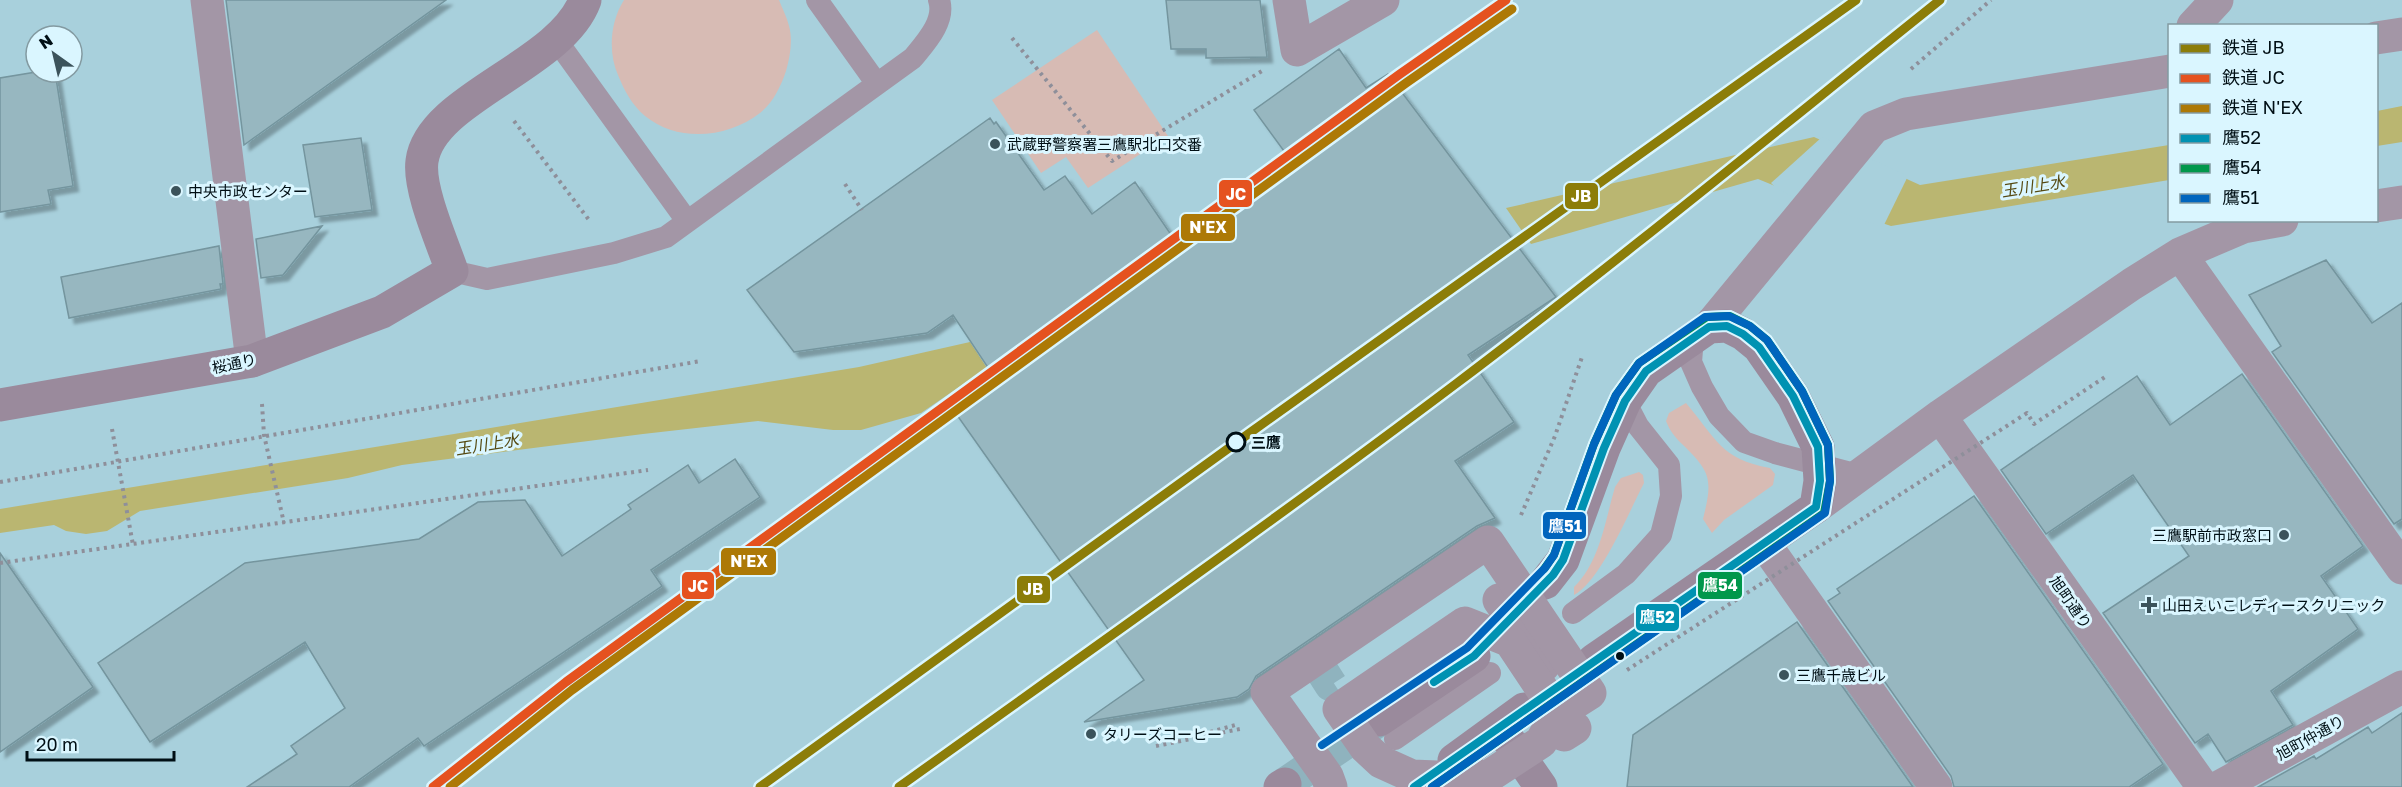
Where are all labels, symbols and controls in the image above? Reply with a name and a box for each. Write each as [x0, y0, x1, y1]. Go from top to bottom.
north arrow [24, 24, 84, 84]
legend [2168, 24, 2378, 222]
text: N [35, 30, 56, 53]
text: 鉄道 JB [2222, 36, 2285, 58]
text: 鉄道 JC [2222, 66, 2285, 88]
text: 鉄道 N'EX [2222, 96, 2303, 118]
text: 鷹52 [2222, 126, 2261, 148]
place label: 武蔵野警察署三鷹駅北口交番 [1007, 135, 1202, 153]
marker: 武蔵野警察署三鷹駅北口交番 [988, 137, 1002, 151]
text: 鷹54 [2222, 156, 2261, 178]
water label: 玉川上水 [2000, 171, 2068, 201]
line badge: JC [1218, 179, 1253, 208]
place label: 中央市政センター [188, 182, 308, 200]
line badge: JB [1564, 182, 1599, 210]
marker: 中央市政センター [169, 184, 183, 198]
text: JC [1226, 184, 1246, 204]
text: JB [1571, 186, 1591, 206]
text: 鷹51 [2222, 186, 2259, 208]
line badge: N'EX [1180, 213, 1236, 242]
text: N'EX [1189, 217, 1227, 237]
street label: 桜通り [210, 350, 258, 376]
water label: 玉川上水 [454, 429, 522, 459]
marker: 三鷹 [1226, 432, 1246, 452]
place label: 三鷹 [1251, 433, 1281, 451]
line badge: 鷹51 [1542, 511, 1587, 540]
text: 鷹51 [1548, 516, 1582, 536]
place label: 三鷹駅前市政窓口 [2152, 526, 2272, 544]
marker: 三鷹駅前市政窓口 [2277, 528, 2291, 542]
line badge: N'EX [720, 547, 777, 576]
text: N'EX [730, 551, 768, 571]
line badge: JC [681, 571, 715, 600]
line badge: 鷹54 [1697, 571, 1743, 600]
street label: 旭町通り [2046, 572, 2096, 632]
line badge: JB [1016, 575, 1051, 604]
text: 鷹54 [1702, 575, 1738, 595]
text: JC [688, 576, 708, 596]
text: JB [1023, 579, 1043, 599]
marker: 山田えいこレディースクリニック [2140, 596, 2158, 614]
place label: 山田えいこレディースクリニック [2162, 596, 2385, 614]
line badge: 鷹52 [1635, 603, 1680, 632]
text: 鷹52 [1639, 607, 1675, 627]
unlabelled marker [1614, 650, 1626, 662]
place label: 三鷹千歳ビル [1796, 666, 1886, 684]
marker: 三鷹千歳ビル [1777, 668, 1791, 682]
street label: 旭町仲通り [2273, 711, 2347, 763]
scale bar [27, 724, 174, 762]
place label: タリーズコーヒー [1103, 725, 1222, 743]
marker: タリーズコーヒー [1084, 727, 1098, 741]
text: 20 m [36, 733, 78, 755]

